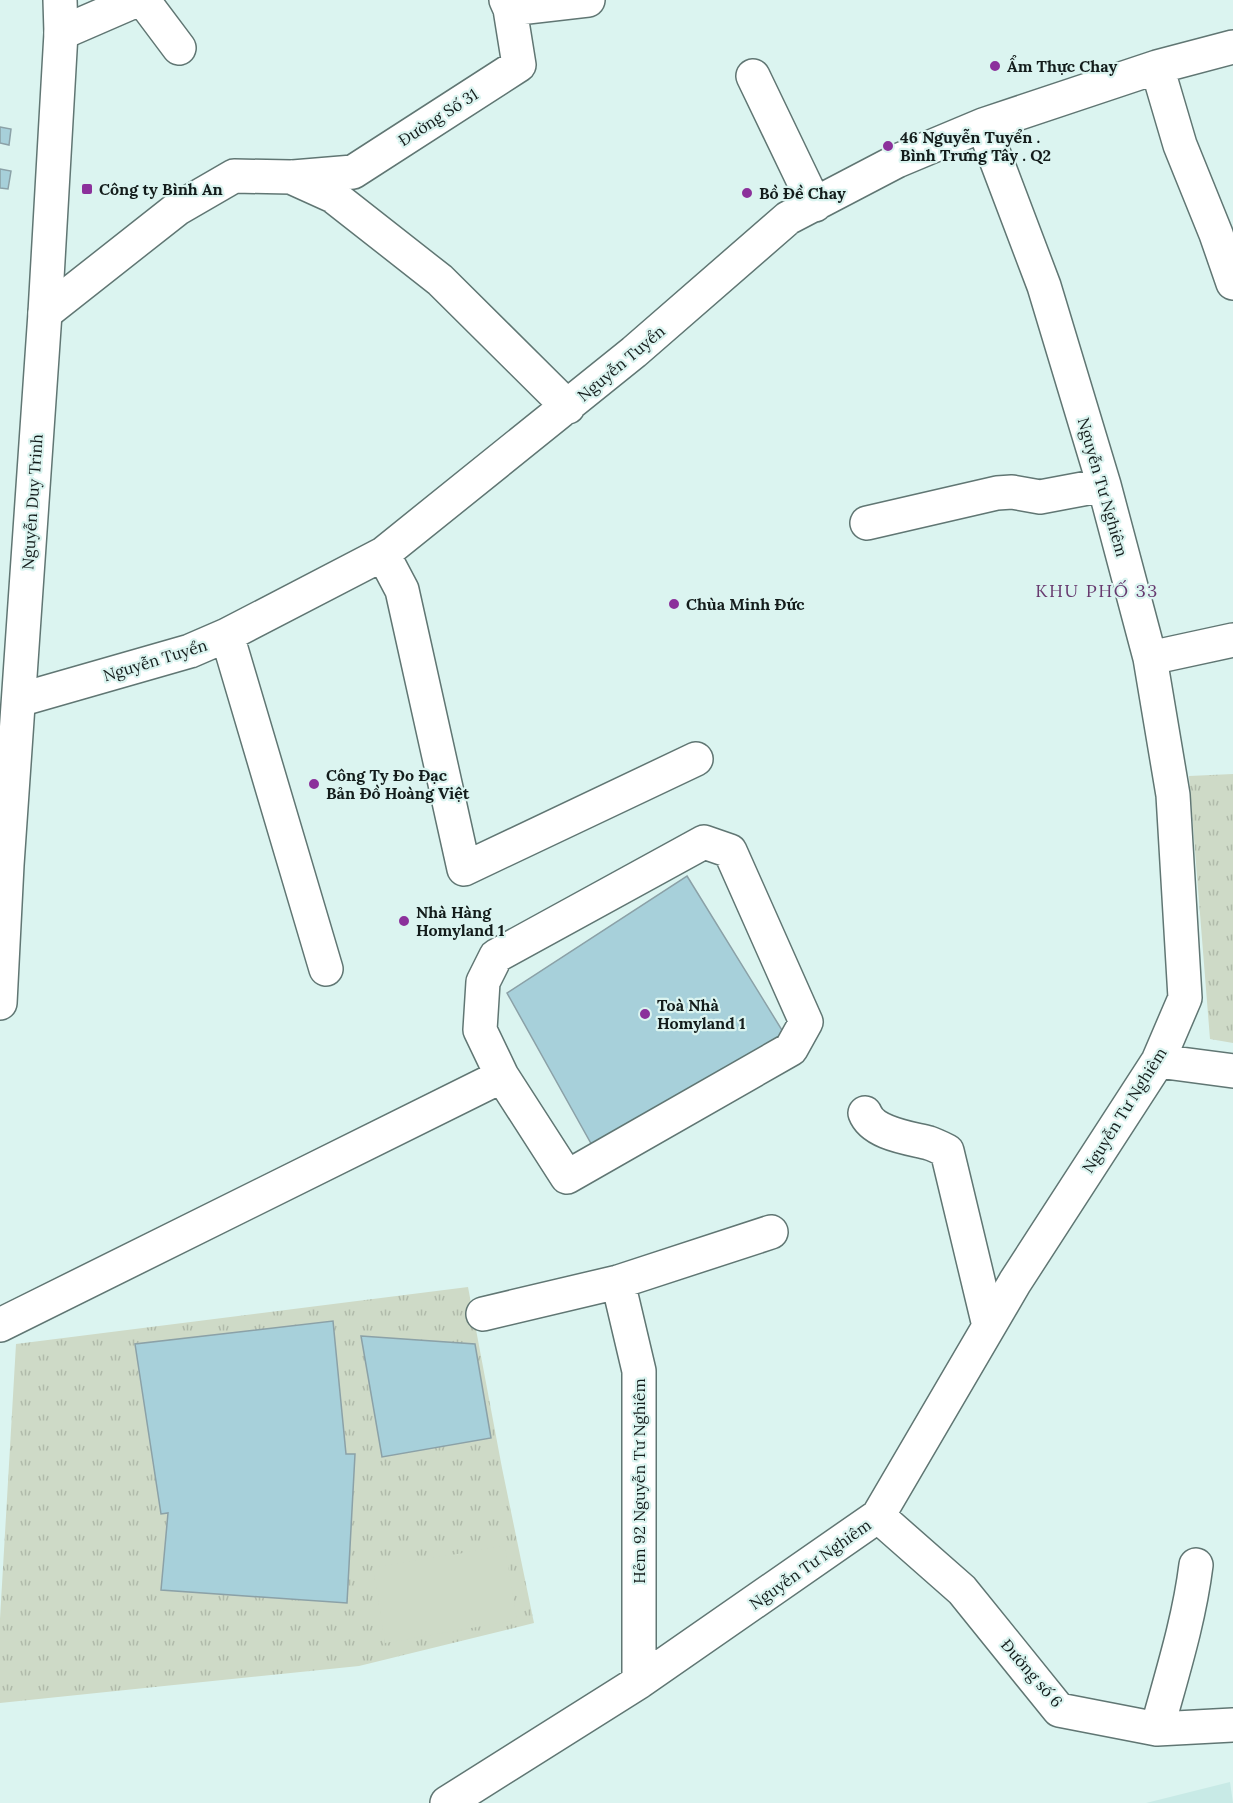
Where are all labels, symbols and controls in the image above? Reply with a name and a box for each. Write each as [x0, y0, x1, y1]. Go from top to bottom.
place label: Ẩm Thực Chay [1007, 55, 1117, 76]
marker: Ẩm Thực Chay [988, 59, 1002, 73]
street label: Đường Số 31 [394, 84, 482, 150]
place label: 46 Nguyễn Tuyển . Bình Trưng Tây . Q2 [900, 127, 1051, 165]
marker: 46 Nguyễn Tuyển . Bình Trưng Tây . Q2 [881, 139, 895, 153]
place label: Công ty Bình An [99, 179, 223, 199]
marker: Công ty Bình An [80, 182, 94, 196]
place label: Bồ Đề Chay [759, 183, 846, 203]
marker: Bồ Đề Chay [740, 186, 754, 200]
street label: Nguyễn Tuyển [573, 321, 669, 405]
street label: Nguyễn Tư Nghiêm [1074, 415, 1132, 559]
street label: Nguyễn Duy Trinh [17, 433, 47, 571]
district label: KHU PHỐ 33 [1035, 579, 1159, 602]
place label: Chùa Minh Đức [686, 594, 805, 614]
marker: Chùa Minh Đức [667, 597, 681, 611]
street label: Nguyễn Tuyển [101, 635, 210, 685]
place label: Công Ty Đo Đạc Bản Đồ Hoàng Việt [326, 765, 470, 803]
marker: Công Ty Đo Đạc Bản Đồ Hoàng Việt [307, 777, 321, 791]
place label: Nhà Hàng Homyland 1 [416, 902, 505, 940]
marker: Nhà Hàng Homyland 1 [397, 914, 411, 928]
place label: Toà Nhà Homyland 1 [657, 995, 746, 1033]
marker: Toà Nhà Homyland 1 [638, 1007, 652, 1021]
street label: Nguyễn Tư Nghiêm [1077, 1044, 1171, 1176]
street label: Hẻm 92 Nguyễn Tư Nghiêm [629, 1378, 649, 1584]
street label: Nguyễn Tư Nghiêm [745, 1515, 875, 1613]
street label: Đường số 6 [997, 1635, 1067, 1711]

